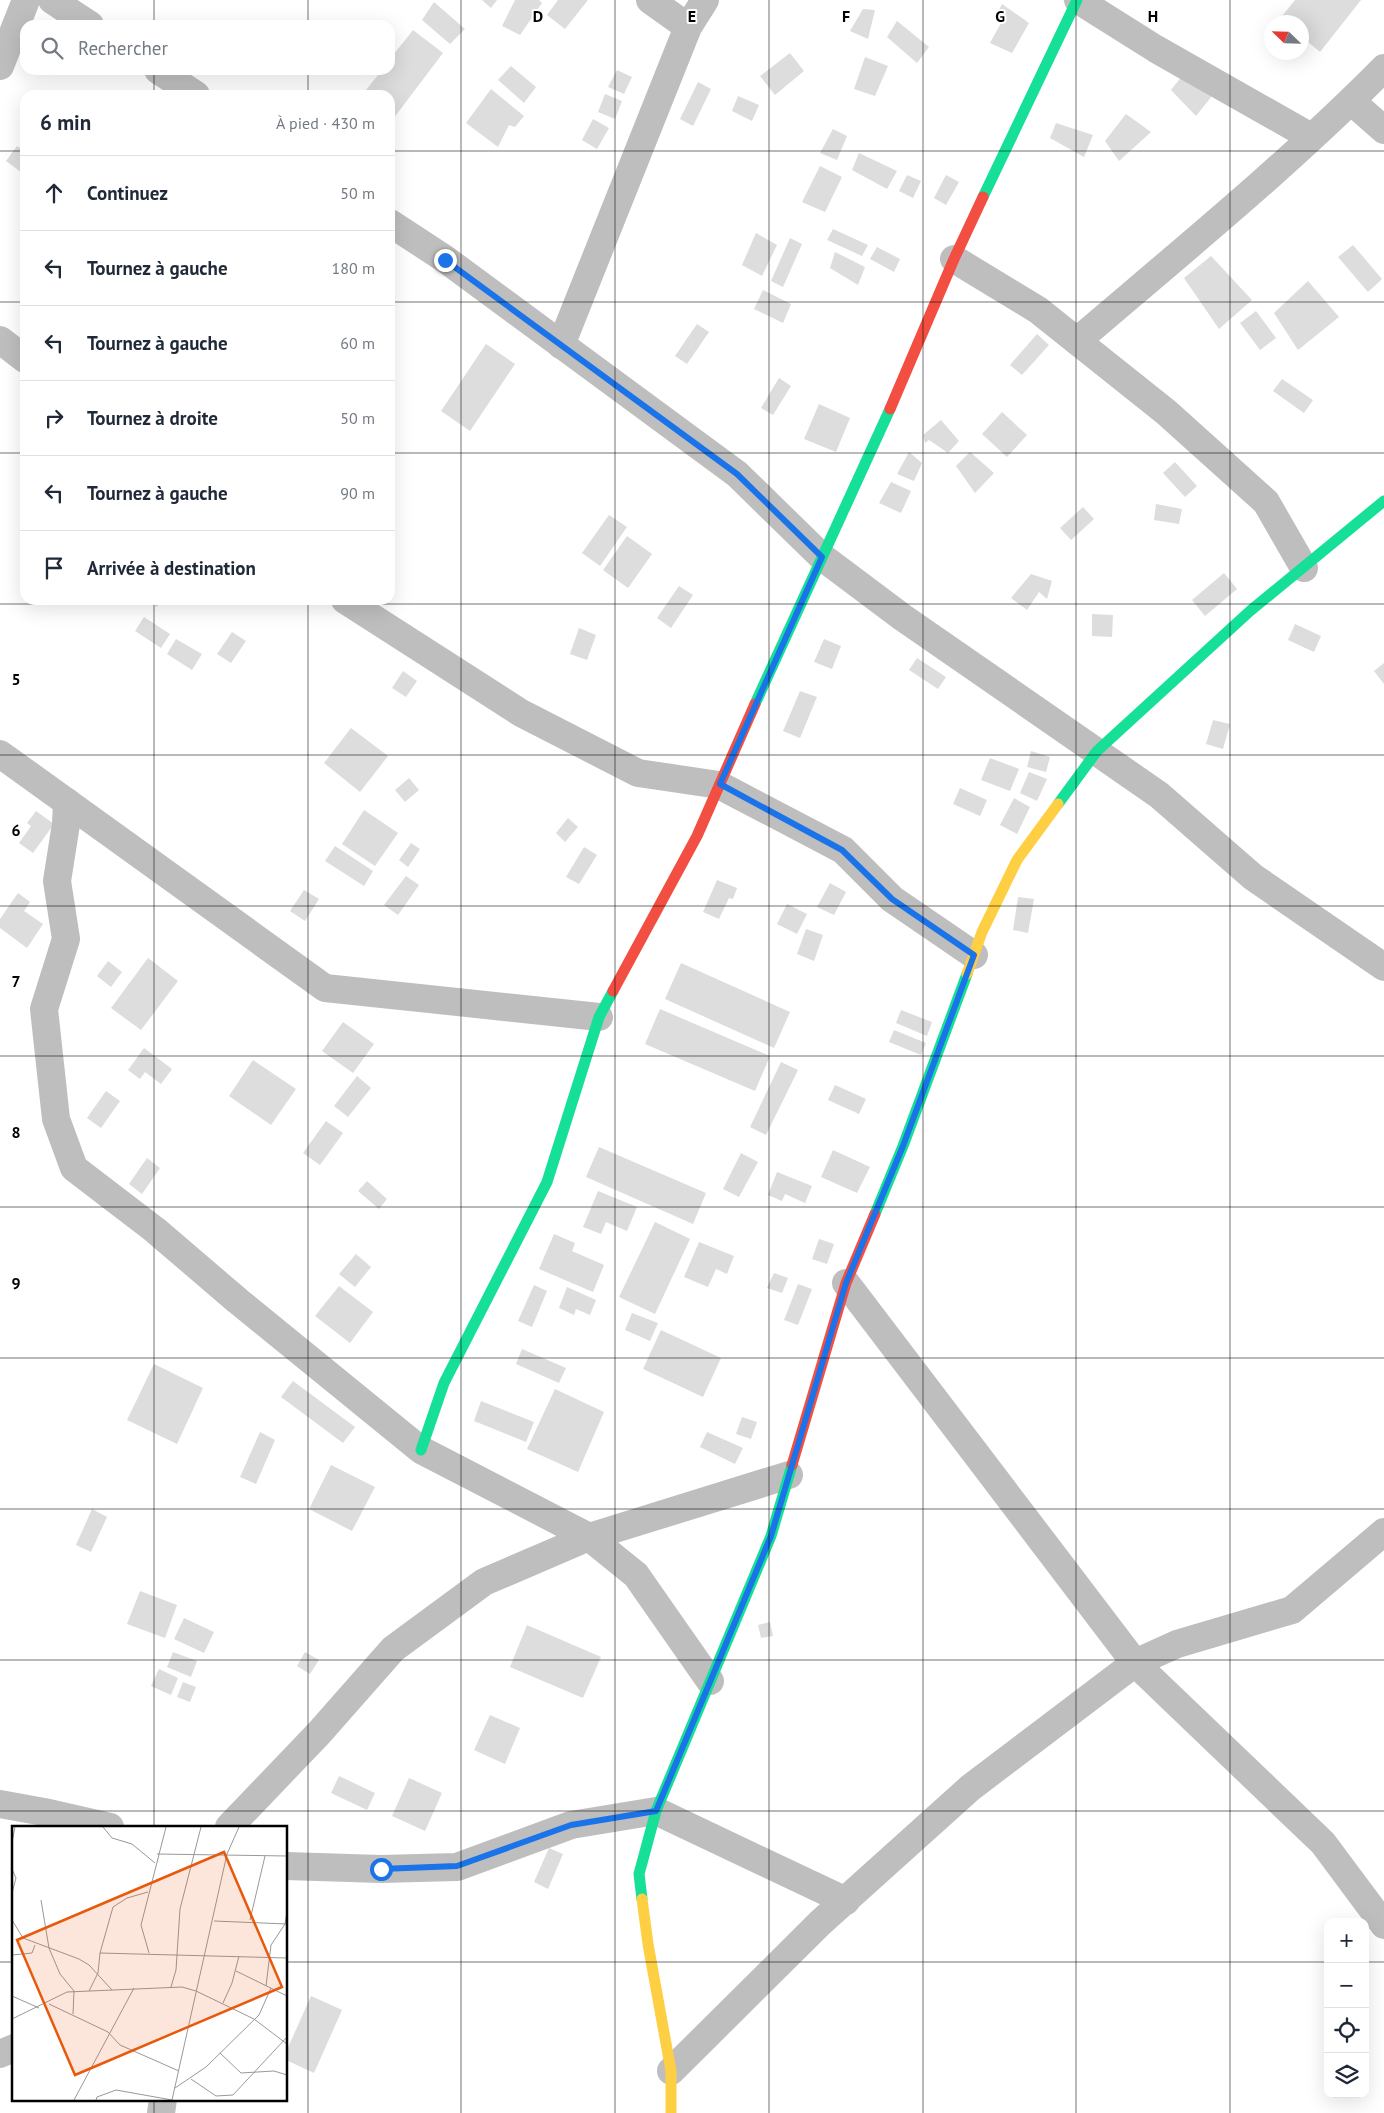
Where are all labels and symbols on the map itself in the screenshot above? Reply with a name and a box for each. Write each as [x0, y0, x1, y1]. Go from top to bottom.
text: D [533, 6, 543, 26]
text: E [688, 6, 696, 26]
text: F [842, 6, 850, 26]
text: G [995, 6, 1005, 26]
text: H [1148, 6, 1158, 26]
north arrow [1264, 15, 1309, 60]
route end [434, 249, 457, 272]
text: 5 [11, 669, 21, 689]
text: 6 [11, 820, 21, 840]
text: 7 [11, 971, 21, 991]
text: 8 [11, 1122, 21, 1142]
text: 9 [11, 1273, 21, 1293]
inset map [12, 1826, 288, 2100]
route start [370, 1858, 393, 1881]

